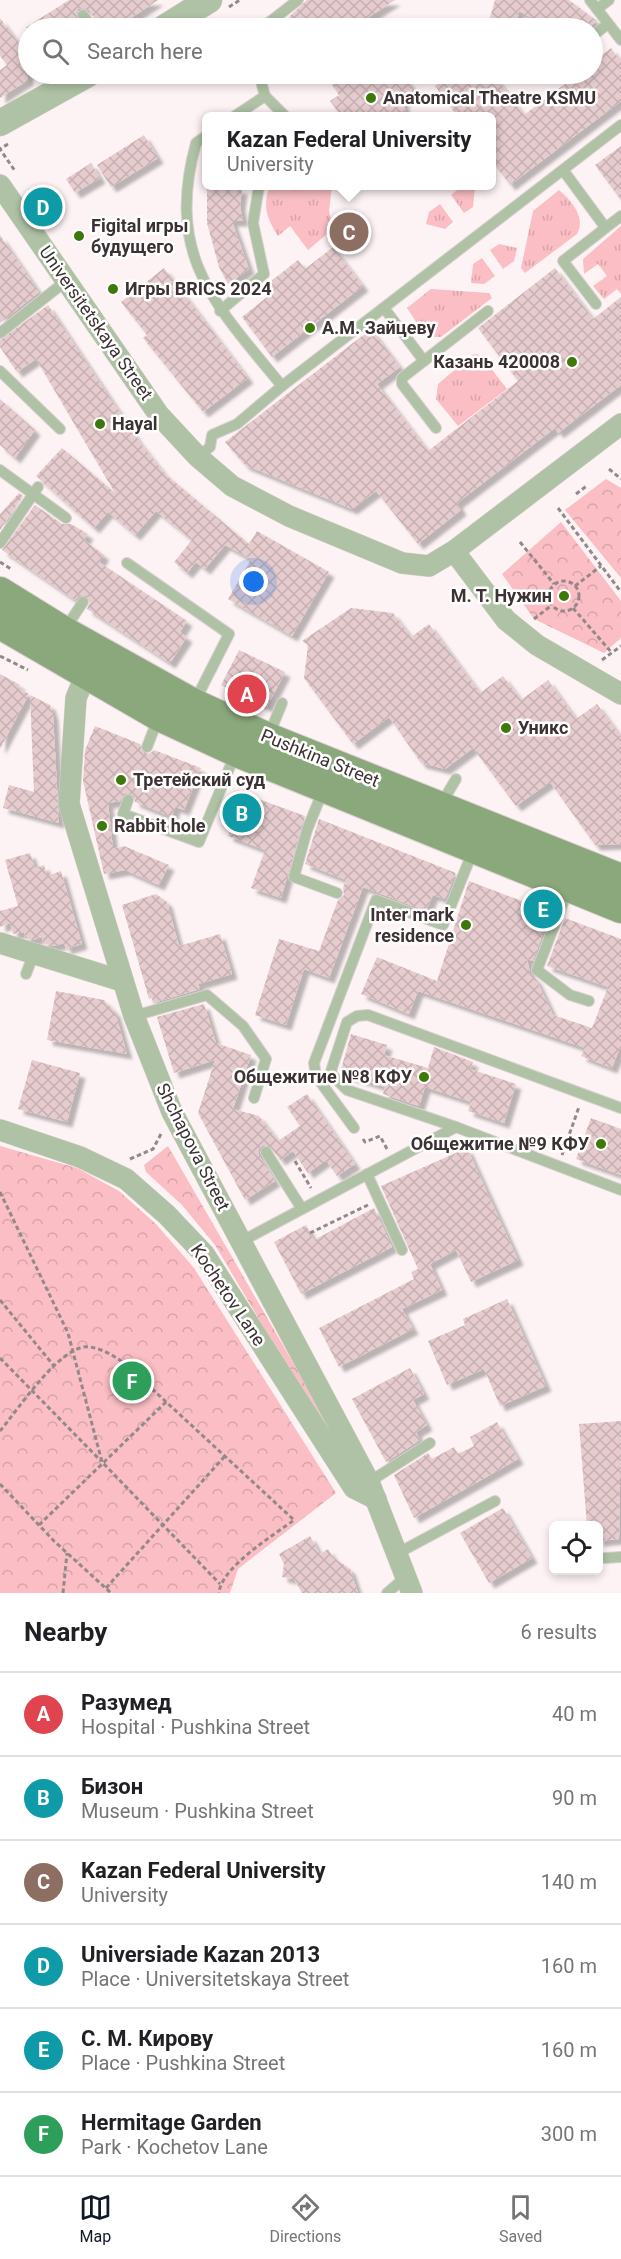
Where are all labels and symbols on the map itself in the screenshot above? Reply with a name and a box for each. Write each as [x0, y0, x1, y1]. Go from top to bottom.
place label: Anatomical Theatre KSMU [383, 87, 596, 108]
marker: Anatomical Theatre KSMU [364, 91, 378, 105]
pin: D [24, 184, 63, 230]
pin: C [330, 210, 368, 254]
place label: Figital игры будущего [91, 215, 188, 257]
marker: Figital игры будущего [72, 229, 86, 243]
street label: Universitetskaya Street [35, 242, 158, 404]
place label: Игры BRICS 2024 [125, 278, 272, 299]
marker: Игры BRICS 2024 [106, 282, 120, 296]
place label: А.М. Зайцеву [322, 317, 436, 338]
marker: А.М. Зайцеву [303, 321, 317, 335]
place label: Казань 420008 [433, 351, 560, 372]
marker: Казань 420008 [565, 355, 579, 369]
place label: Hayal [112, 413, 158, 434]
marker: Hayal [93, 417, 107, 431]
your location [239, 567, 268, 596]
place label: М. Т. Нужин [451, 585, 552, 606]
marker: М. Т. Нужин [557, 589, 571, 603]
pin: A [228, 672, 266, 716]
place label: Уникс [518, 717, 568, 738]
marker: Уникс [499, 721, 513, 735]
street label: Pushkina Street [258, 724, 382, 791]
place label: Третейский суд [133, 769, 266, 790]
marker: Третейский суд [114, 773, 128, 787]
pin: B [222, 790, 262, 836]
place label: Rabbit hole [114, 815, 206, 836]
marker: Rabbit hole [95, 819, 109, 833]
pin: E [524, 886, 562, 932]
place label: Inter mark residence [370, 904, 454, 946]
marker: Inter mark residence [459, 918, 473, 932]
place label: Общежитие №8 КФУ [234, 1066, 413, 1087]
marker: Общежитие №8 КФУ [417, 1070, 431, 1084]
street label: Shchapova Street [152, 1079, 235, 1214]
place label: Общежитие №9 КФУ [411, 1133, 590, 1154]
marker: Общежитие №9 КФУ [594, 1137, 608, 1151]
street label: Kochetov Lane [187, 1240, 270, 1350]
pin: F [112, 1358, 152, 1404]

